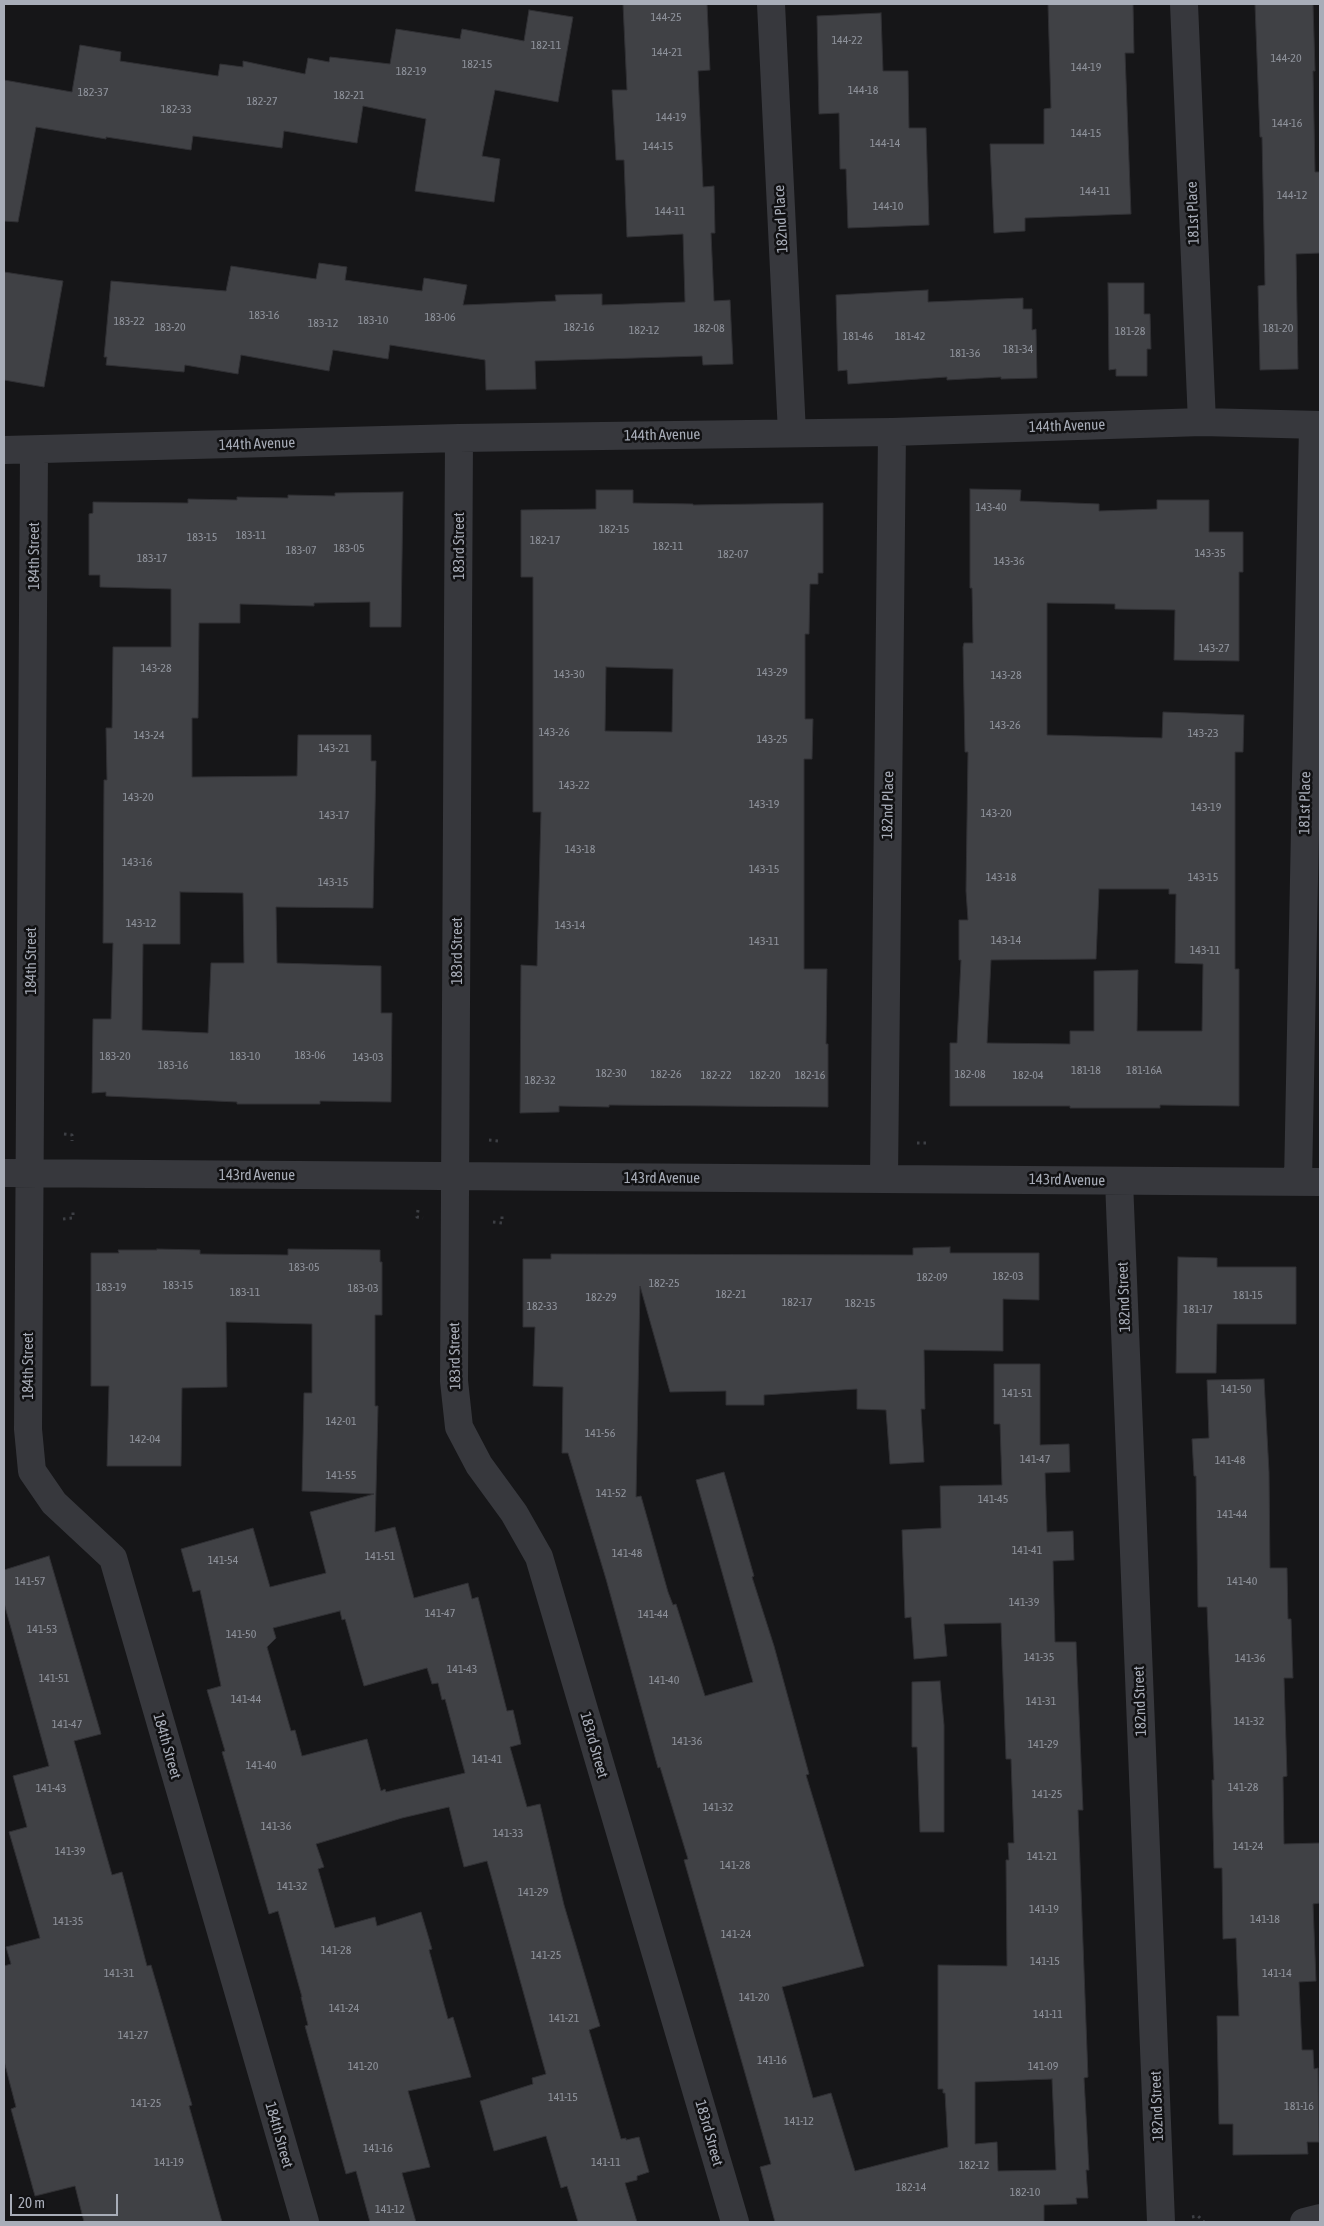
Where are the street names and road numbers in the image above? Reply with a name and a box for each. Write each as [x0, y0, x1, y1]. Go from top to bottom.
street label: 181st Place [1183, 181, 1203, 245]
street label: 182nd Place [770, 184, 792, 254]
street label: 144th Avenue [1029, 416, 1105, 436]
street label: 144th Avenue [624, 425, 700, 445]
street label: 144th Avenue [219, 434, 295, 454]
street label: 183rd Street [450, 512, 468, 580]
street label: 184th Street [25, 522, 43, 590]
street label: 182nd Place [878, 771, 898, 839]
street label: 181st Place [1295, 771, 1315, 835]
street label: 183rd Street [448, 917, 466, 985]
street label: 184th Street [22, 927, 40, 995]
street label: 143rd Avenue [219, 1166, 295, 1184]
street label: 143rd Avenue [624, 1169, 700, 1187]
street label: 143rd Avenue [1029, 1170, 1105, 1190]
street label: 182nd Street [1114, 1261, 1134, 1333]
street label: 183rd Street [445, 1322, 465, 1390]
street label: 184th Street [19, 1332, 37, 1400]
street label: 182nd Street [1130, 1665, 1150, 1737]
street label: 183rd Street [576, 1710, 612, 1780]
street label: 184th Street [149, 1711, 185, 1781]
street label: 182nd Street [1147, 2070, 1167, 2142]
street label: 183rd Street [691, 2098, 727, 2168]
street label: 184th Street [261, 2100, 297, 2170]

